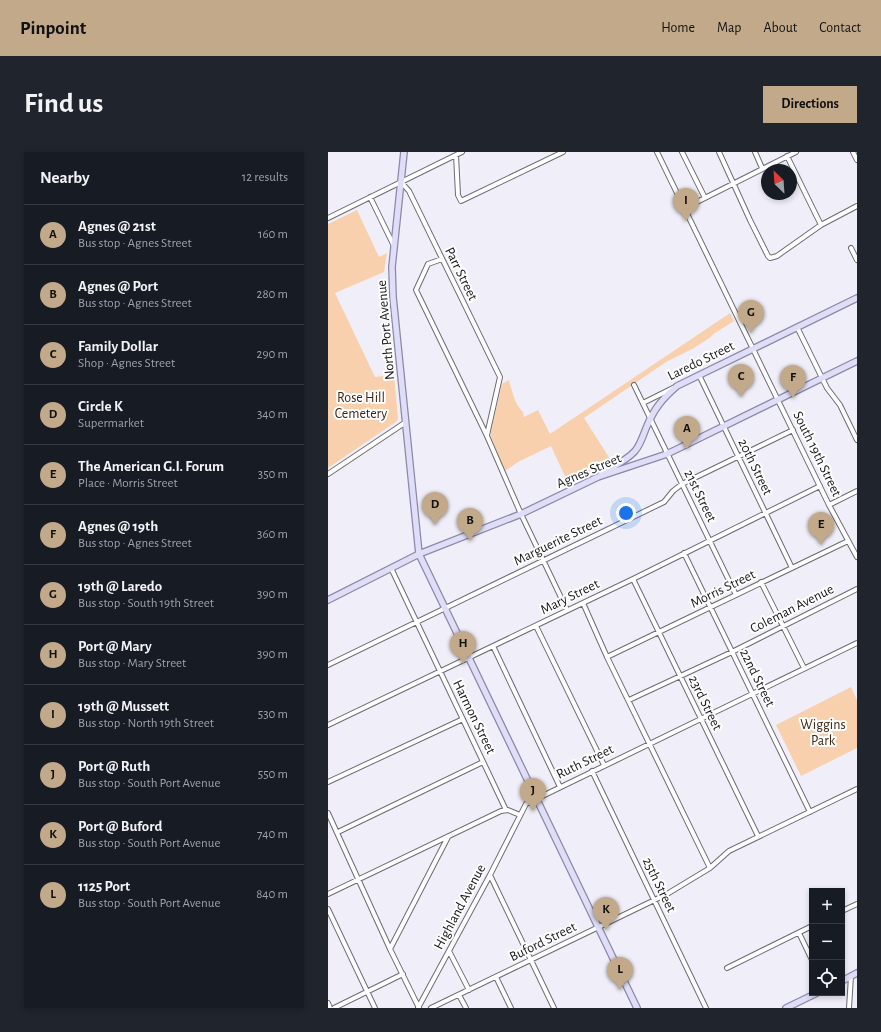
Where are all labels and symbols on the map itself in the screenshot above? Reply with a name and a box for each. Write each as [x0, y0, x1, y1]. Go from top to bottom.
north arrow [761, 164, 797, 200]
pin: I [673, 188, 699, 221]
street label: Parr Street [442, 245, 480, 303]
street label: North Port Avenue [375, 280, 397, 380]
pin: G [738, 300, 764, 333]
street label: Laredo Street [665, 339, 737, 383]
pin: C [728, 364, 754, 397]
pin: F [780, 365, 806, 398]
park label: Rose Hill Cemetery [335, 391, 387, 421]
street label: South 19th Street [790, 409, 844, 499]
pin: A [674, 416, 700, 449]
street label: 20th Street [735, 437, 775, 498]
street label: Agnes Street [554, 451, 624, 491]
street label: 21st Street [681, 468, 719, 525]
pin: D [422, 492, 448, 525]
your location [616, 503, 636, 523]
pin: B [457, 508, 483, 541]
pin: E [808, 512, 834, 545]
street label: Marguerite Street [512, 513, 605, 568]
street label: Morris Street [688, 567, 758, 611]
street label: Mary Street [539, 577, 602, 617]
street label: Coleman Avenue [748, 582, 836, 636]
pin: H [450, 631, 476, 664]
street label: 22nd Street [737, 647, 777, 710]
street label: 23rd Street [686, 673, 724, 733]
street label: Harmon Street [450, 678, 498, 757]
park label: Wiggins Park [800, 718, 846, 748]
street label: Ruth Street [554, 742, 616, 782]
pin: J [520, 778, 546, 811]
street label: 25th Street [640, 855, 679, 915]
street label: Highland Avenue [432, 862, 488, 952]
pin: K [593, 897, 619, 930]
street label: Buford Street [507, 920, 579, 964]
pin: L [607, 957, 633, 990]

